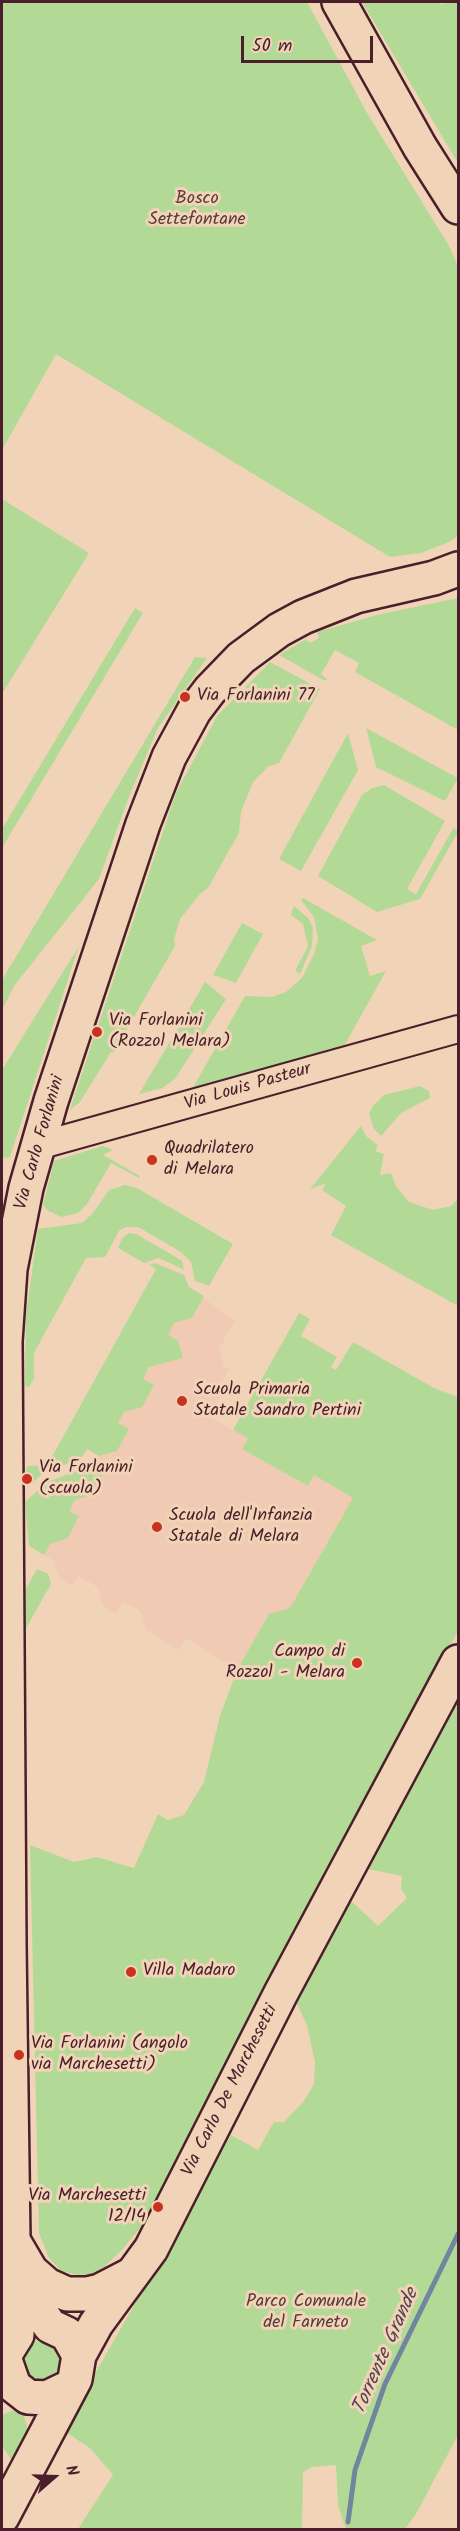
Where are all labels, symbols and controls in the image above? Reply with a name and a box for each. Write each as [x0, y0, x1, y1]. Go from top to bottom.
scale bar [244, 24, 376, 62]
text: 50 m [252, 32, 292, 61]
park label: Bosco Settefontane [148, 189, 246, 232]
place label: Via Forlanini 77 [197, 686, 314, 708]
marker: Via Forlanini 77 [178, 690, 192, 704]
place label: Via Forlanini (Rozzol Melara) [109, 1011, 231, 1054]
marker: Via Forlanini (Rozzol Melara) [90, 1025, 104, 1039]
street label: Via Louis Pasteur [182, 1060, 314, 1116]
street label: Via Carlo Forlanini [12, 1073, 70, 1213]
place label: Quadrilatero di Melara [164, 1139, 254, 1182]
marker: Quadrilatero di Melara [145, 1153, 159, 1167]
place label: Scuola Primaria Statale Sandro Pertini [194, 1380, 361, 1422]
marker: Scuola Primaria Statale Sandro Pertini [175, 1394, 189, 1408]
place label: Via Forlanini (scuola) [39, 1458, 133, 1500]
marker: Via Forlanini (scuola) [20, 1472, 34, 1486]
place label: Scuola dell'Infanzia Statale di Melara [169, 1506, 313, 1549]
marker: Scuola dell'Infanzia Statale di Melara [150, 1520, 164, 1534]
place label: Campo di Rozzol - Melara [226, 1642, 345, 1684]
marker: Campo di Rozzol - Melara [350, 1656, 364, 1670]
place label: Villa Madaro [143, 1961, 236, 1983]
marker: Villa Madaro [124, 1965, 138, 1979]
street label: Via Carlo De Marchesetti [178, 2002, 284, 2180]
place label: Via Forlanini (angolo via Marchesetti) [31, 2034, 188, 2076]
marker: Via Forlanini (angolo via Marchesetti) [12, 2048, 26, 2062]
place label: Via Marchesetti 12/14 [28, 2186, 146, 2228]
marker: Via Marchesetti 12/14 [151, 2200, 165, 2214]
water label: Torrente Grande [349, 2285, 425, 2419]
park label: Parco Comunale del Farneto [246, 2292, 366, 2334]
north arrow [24, 2447, 84, 2507]
text: N [58, 2462, 85, 2480]

